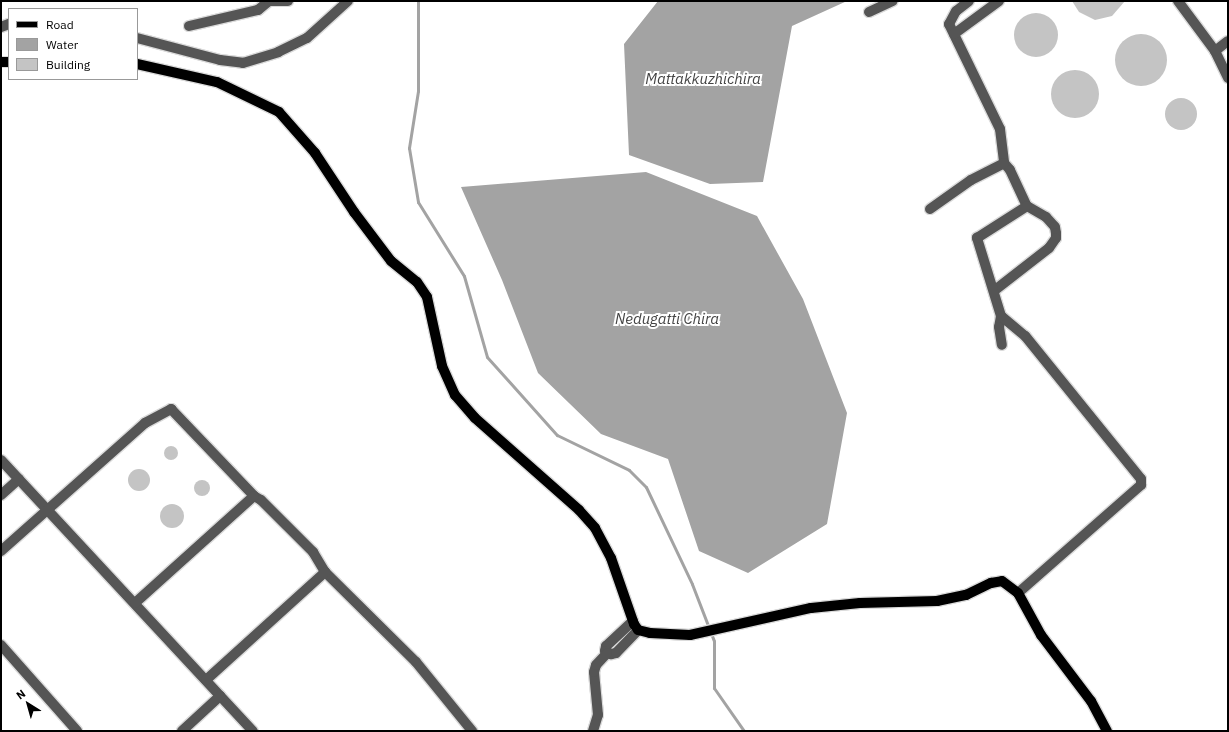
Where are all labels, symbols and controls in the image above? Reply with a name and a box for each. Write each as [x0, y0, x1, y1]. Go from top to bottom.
legend [8, 8, 138, 80]
text: Road [46, 17, 74, 32]
text: Water [46, 37, 78, 52]
text: Building [46, 57, 90, 72]
water label: Mattakkuzhichira [645, 70, 761, 88]
water label: Nedugatti Chira [615, 310, 719, 328]
north arrow [8, 684, 48, 724]
text: N [13, 686, 28, 702]

